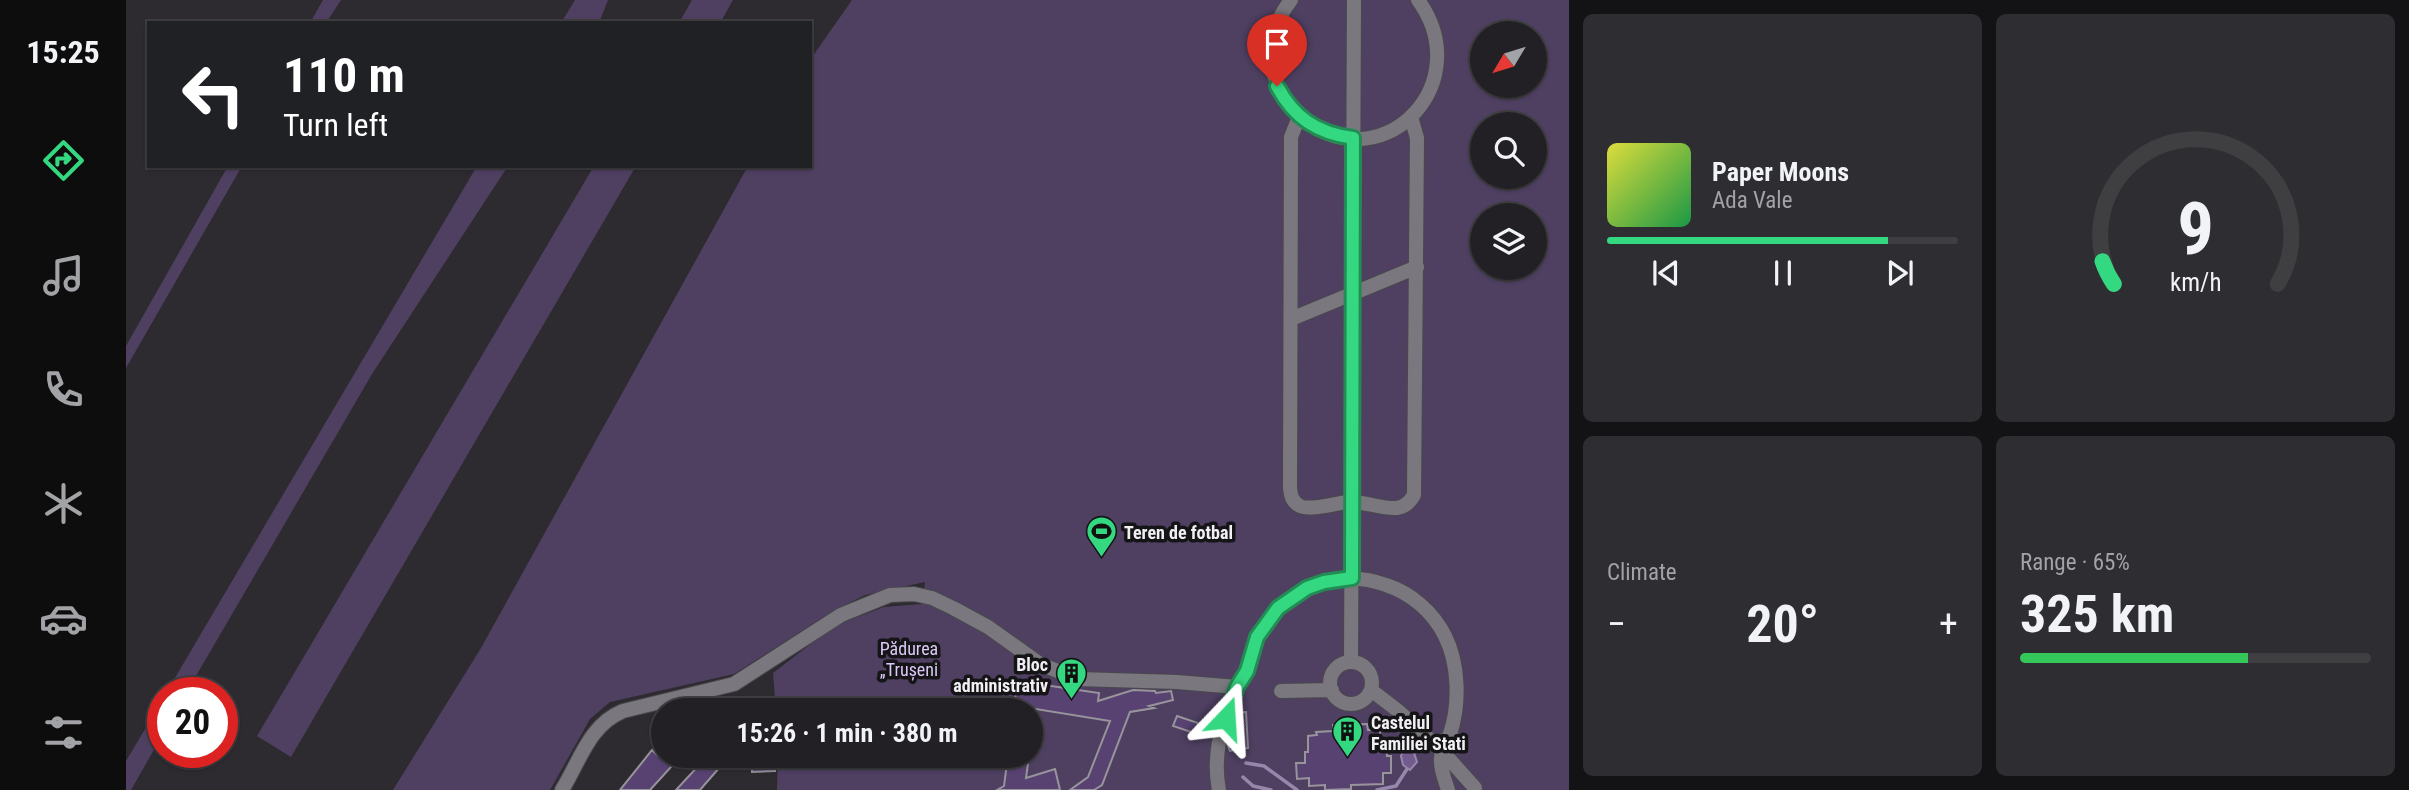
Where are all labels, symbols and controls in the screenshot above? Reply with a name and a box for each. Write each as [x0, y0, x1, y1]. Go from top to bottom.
pin [1247, 14, 1307, 86]
north arrow [1470, 21, 1547, 98]
map controls [1470, 21, 1547, 280]
icon: arrive [1258, 25, 1296, 63]
text: 15:25 [26, 33, 100, 71]
text: 110 m [283, 47, 405, 104]
icon: left [168, 49, 259, 140]
text: Turn left [283, 106, 388, 144]
button: search [1470, 112, 1547, 189]
icon: directions [39, 136, 88, 185]
text: Paper Moons [1712, 157, 1849, 187]
text: 9 [2177, 186, 2214, 272]
text: Ada Vale [1712, 187, 1792, 214]
button: layers [1470, 203, 1547, 280]
icon: music [39, 251, 88, 300]
icon: previous [1647, 254, 1685, 292]
icon: pause [1764, 254, 1802, 292]
icon: next [1881, 254, 1919, 292]
text: km/h [2170, 268, 2221, 297]
icon: phone [39, 365, 88, 414]
icon: climate [39, 479, 88, 528]
sports icon: Teren de fotbal [1084, 515, 1118, 559]
place label: Teren de fotbal [1124, 522, 1233, 543]
text: Range · 65% [2020, 549, 2130, 576]
text: Climate [1607, 559, 1677, 586]
text: 325 km [2020, 584, 2174, 645]
icon: car [39, 594, 88, 643]
text: 20° [1746, 594, 1819, 655]
text: − [1607, 602, 1626, 646]
text: + [1939, 602, 1958, 646]
park label: Pădurea „Trușeni [880, 638, 938, 681]
place label: Bloc administrativ [953, 654, 1048, 696]
building icon: Bloc administrativ [1054, 657, 1088, 701]
speed limit sign: 20 [147, 677, 238, 768]
position arrow [1189, 681, 1263, 755]
icon: filters [39, 708, 88, 757]
place label: Castelul Familiei Stati [1371, 712, 1466, 754]
building icon: Castelul Familiei Stati [1331, 715, 1365, 759]
text: 15:26 · 1 min · 380 m [737, 718, 957, 748]

